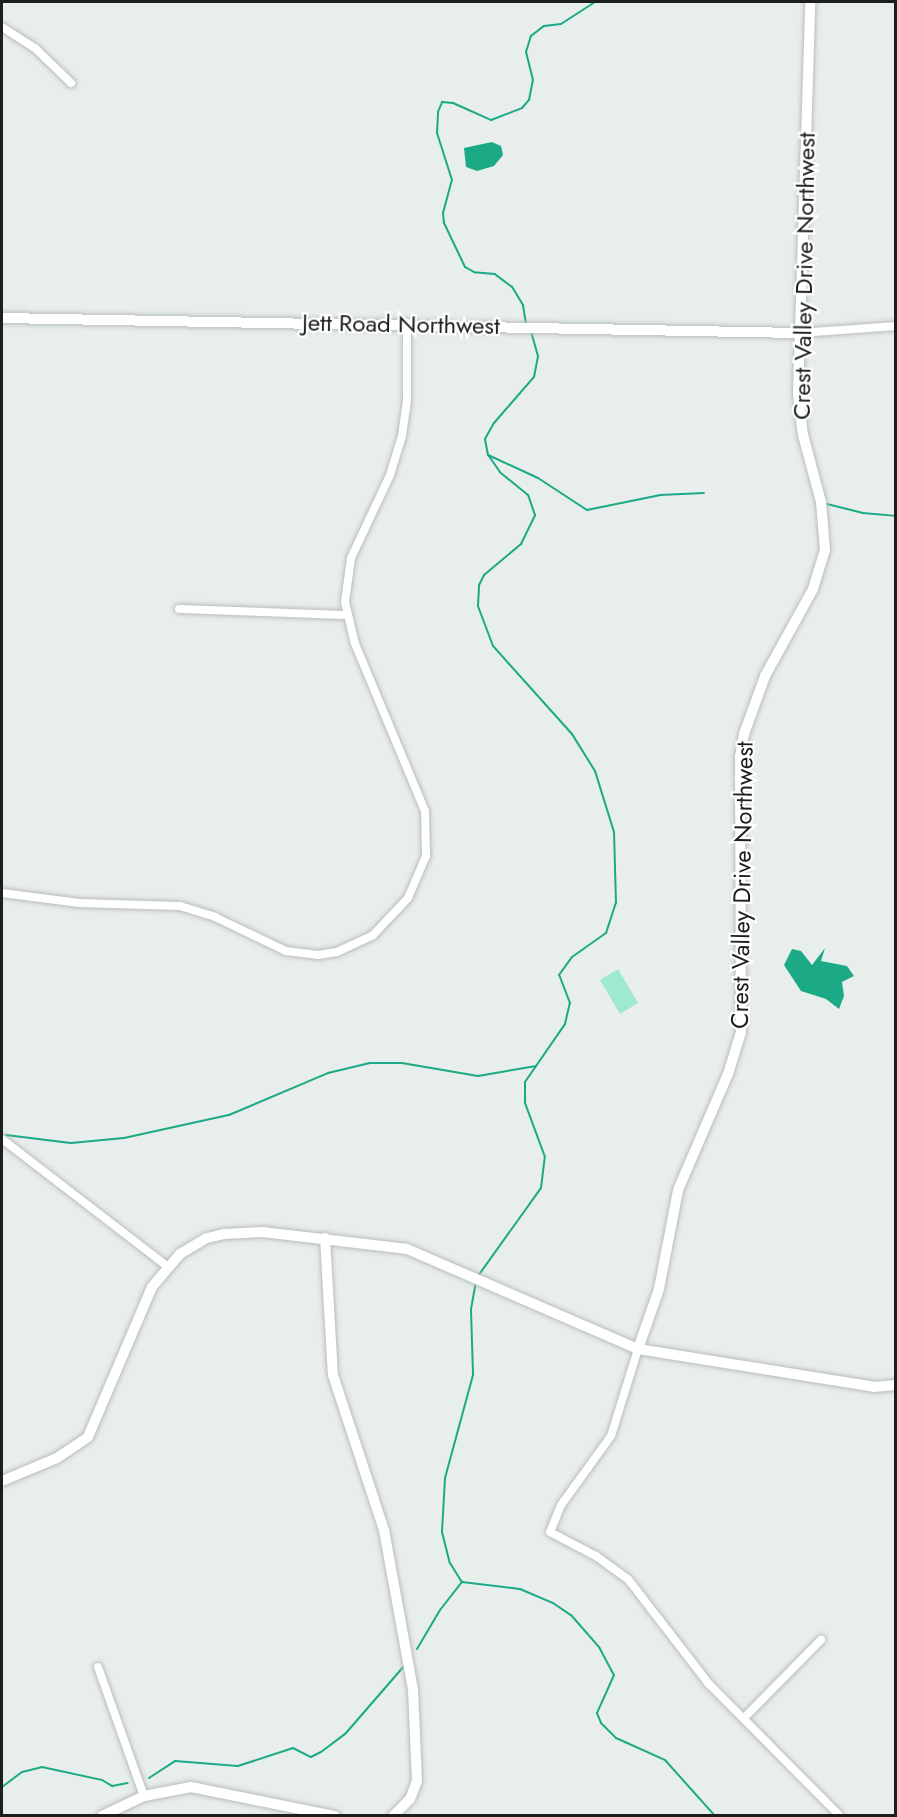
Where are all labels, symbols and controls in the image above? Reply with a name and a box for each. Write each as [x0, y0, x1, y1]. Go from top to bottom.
street label: Crest Valley Drive Northwest [787, 132, 821, 420]
street label: Jett Road Northwest [302, 308, 500, 340]
street label: Crest Valley Drive Northwest [725, 741, 759, 1029]

